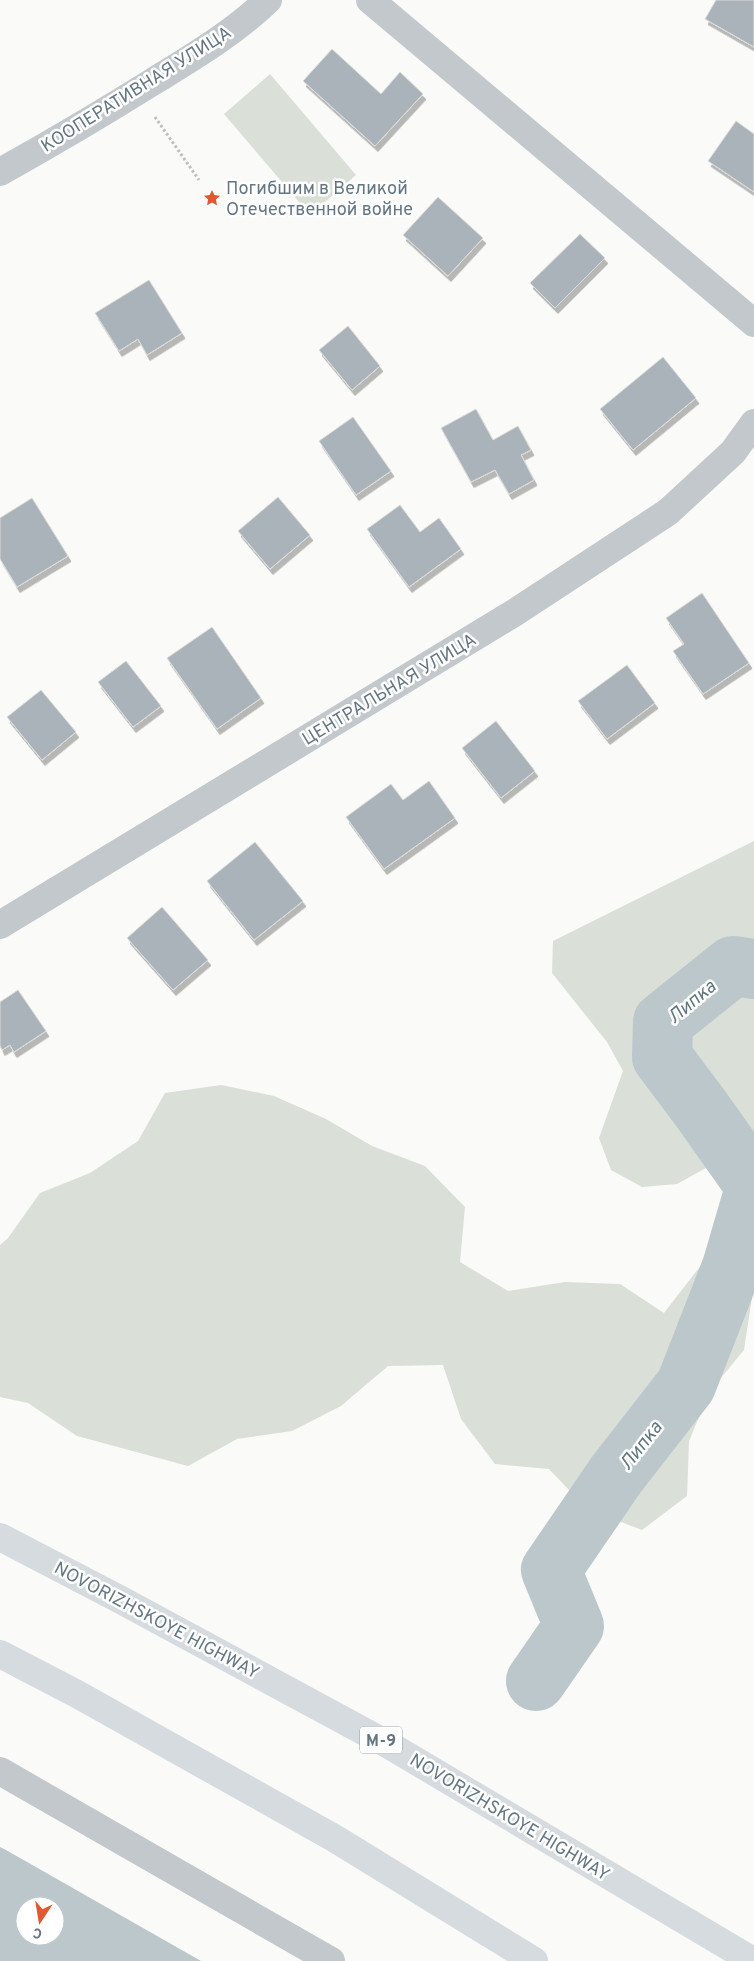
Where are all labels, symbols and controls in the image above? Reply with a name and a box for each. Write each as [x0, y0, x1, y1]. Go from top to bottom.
street label: КООПЕРАТИВНАЯ УЛИЦА [37, 22, 236, 158]
place label: Погибшим в Великой Отечественной войне [226, 178, 413, 222]
place icon: Погибшим в Великой Отечественной войне [202, 188, 222, 208]
street label: ЦЕНТРАЛЬНАЯ УЛИЦА [298, 629, 481, 751]
water label: Липка [663, 975, 722, 1030]
water label: Липка [615, 1417, 668, 1476]
street label: NOVORIZHSKOYE HIGHWAY [50, 1557, 263, 1685]
road number: М-9 [360, 1726, 402, 1754]
street label: NOVORIZHSKOYE HIGHWAY [405, 1749, 613, 1887]
north arrow [15, 1896, 65, 1946]
text: С [31, 1923, 44, 1941]

